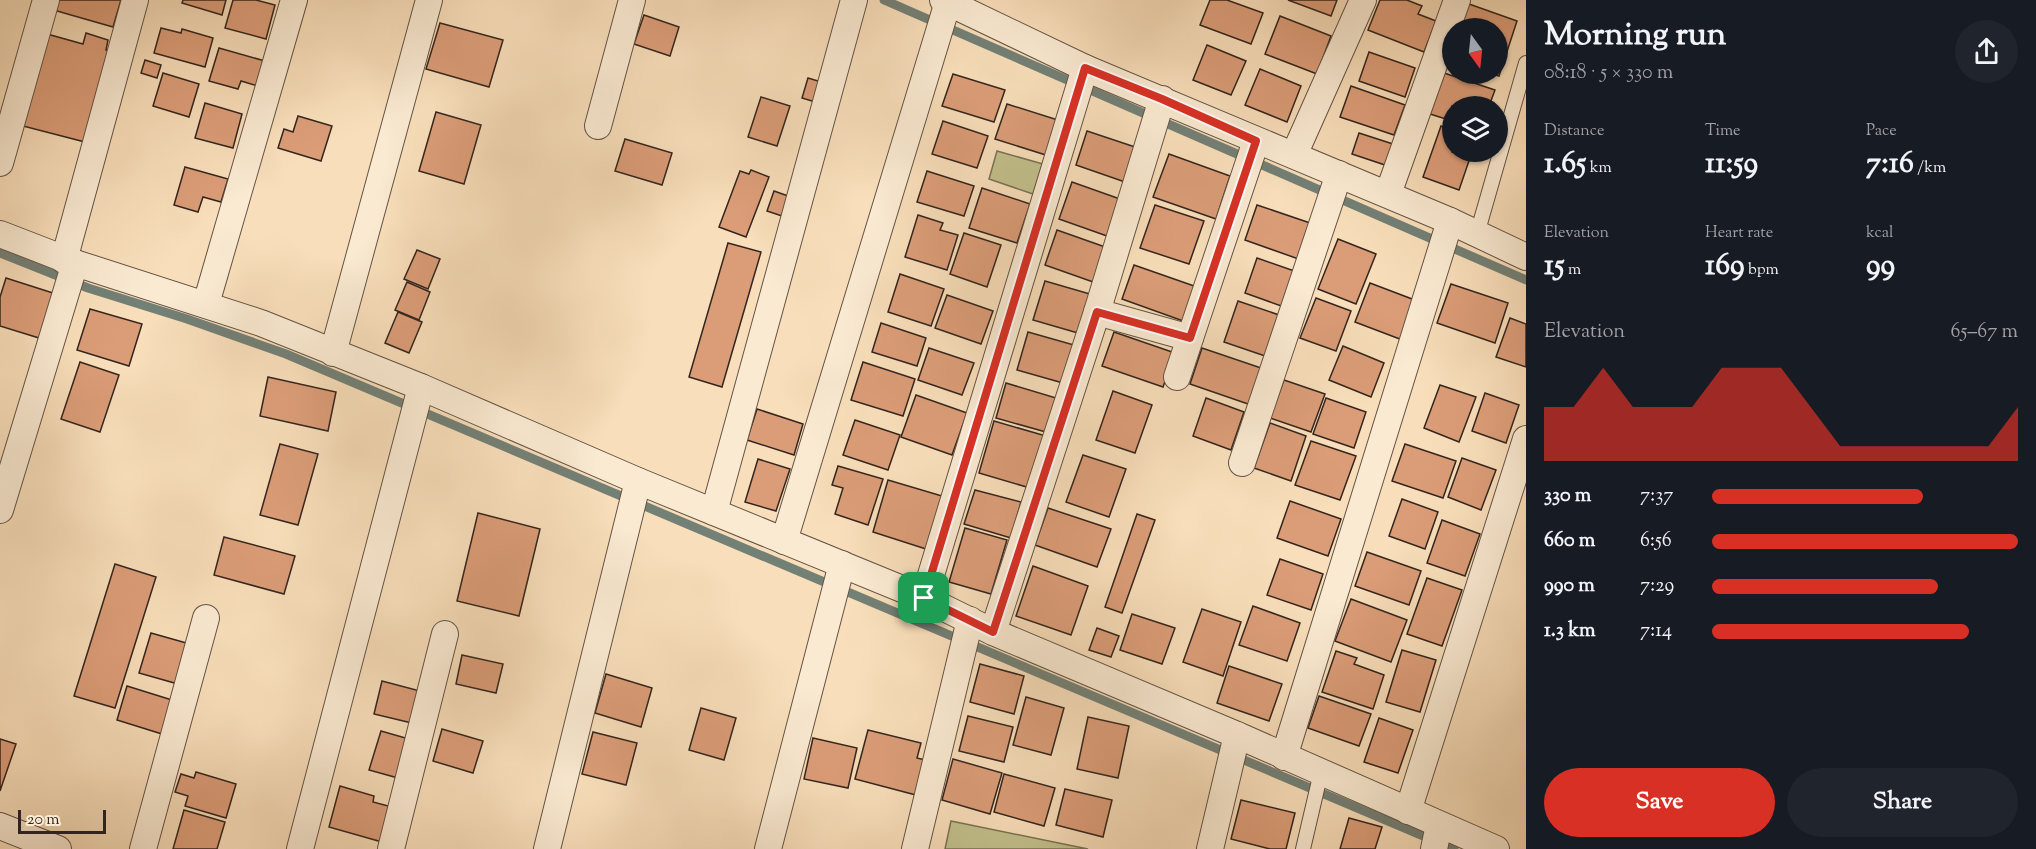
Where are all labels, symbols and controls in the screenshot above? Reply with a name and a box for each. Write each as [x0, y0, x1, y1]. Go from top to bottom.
text: Morning run [1544, 12, 1726, 60]
north arrow [1442, 18, 1508, 84]
map controls [1442, 18, 1508, 162]
button: share [1955, 20, 2018, 83]
text: 08:18 · 5 × 330 m [1544, 59, 1673, 88]
button: layers [1442, 96, 1508, 162]
text: Distance [1544, 120, 1604, 143]
text: Time [1705, 120, 1741, 143]
text: Pace [1866, 120, 1897, 143]
text: 1.65 [1544, 143, 1586, 186]
text: 11:59 [1705, 143, 1758, 186]
text: 7:16 [1866, 143, 1914, 186]
text: km [1586, 157, 1612, 180]
text: /km [1914, 157, 1946, 180]
text: Elevation [1544, 222, 1609, 245]
text: Heart rate [1705, 222, 1773, 245]
text: kcal [1866, 222, 1894, 245]
text: 15 [1544, 245, 1564, 288]
text: 169 [1705, 245, 1745, 288]
text: 99 [1866, 245, 1895, 288]
text: m [1564, 259, 1581, 282]
text: bpm [1745, 259, 1779, 282]
text: Elevation [1544, 318, 1625, 347]
text: 65–67 m [1950, 318, 2018, 347]
text: 330 m [1544, 482, 1591, 511]
text: 7:37 [1640, 482, 1673, 511]
text: 660 m [1544, 527, 1595, 556]
text: 6:56 [1640, 527, 1672, 556]
pin [898, 572, 949, 623]
text: 990 m [1544, 572, 1595, 601]
text: 7:29 [1640, 572, 1674, 601]
icon: arrive [907, 581, 940, 614]
text: 1.3 km [1544, 617, 1596, 646]
text: 7:14 [1640, 617, 1672, 646]
button: Save [1544, 768, 1775, 837]
button: Share [1787, 768, 2018, 837]
scale bar [18, 807, 106, 834]
text: 20 m [27, 809, 60, 832]

